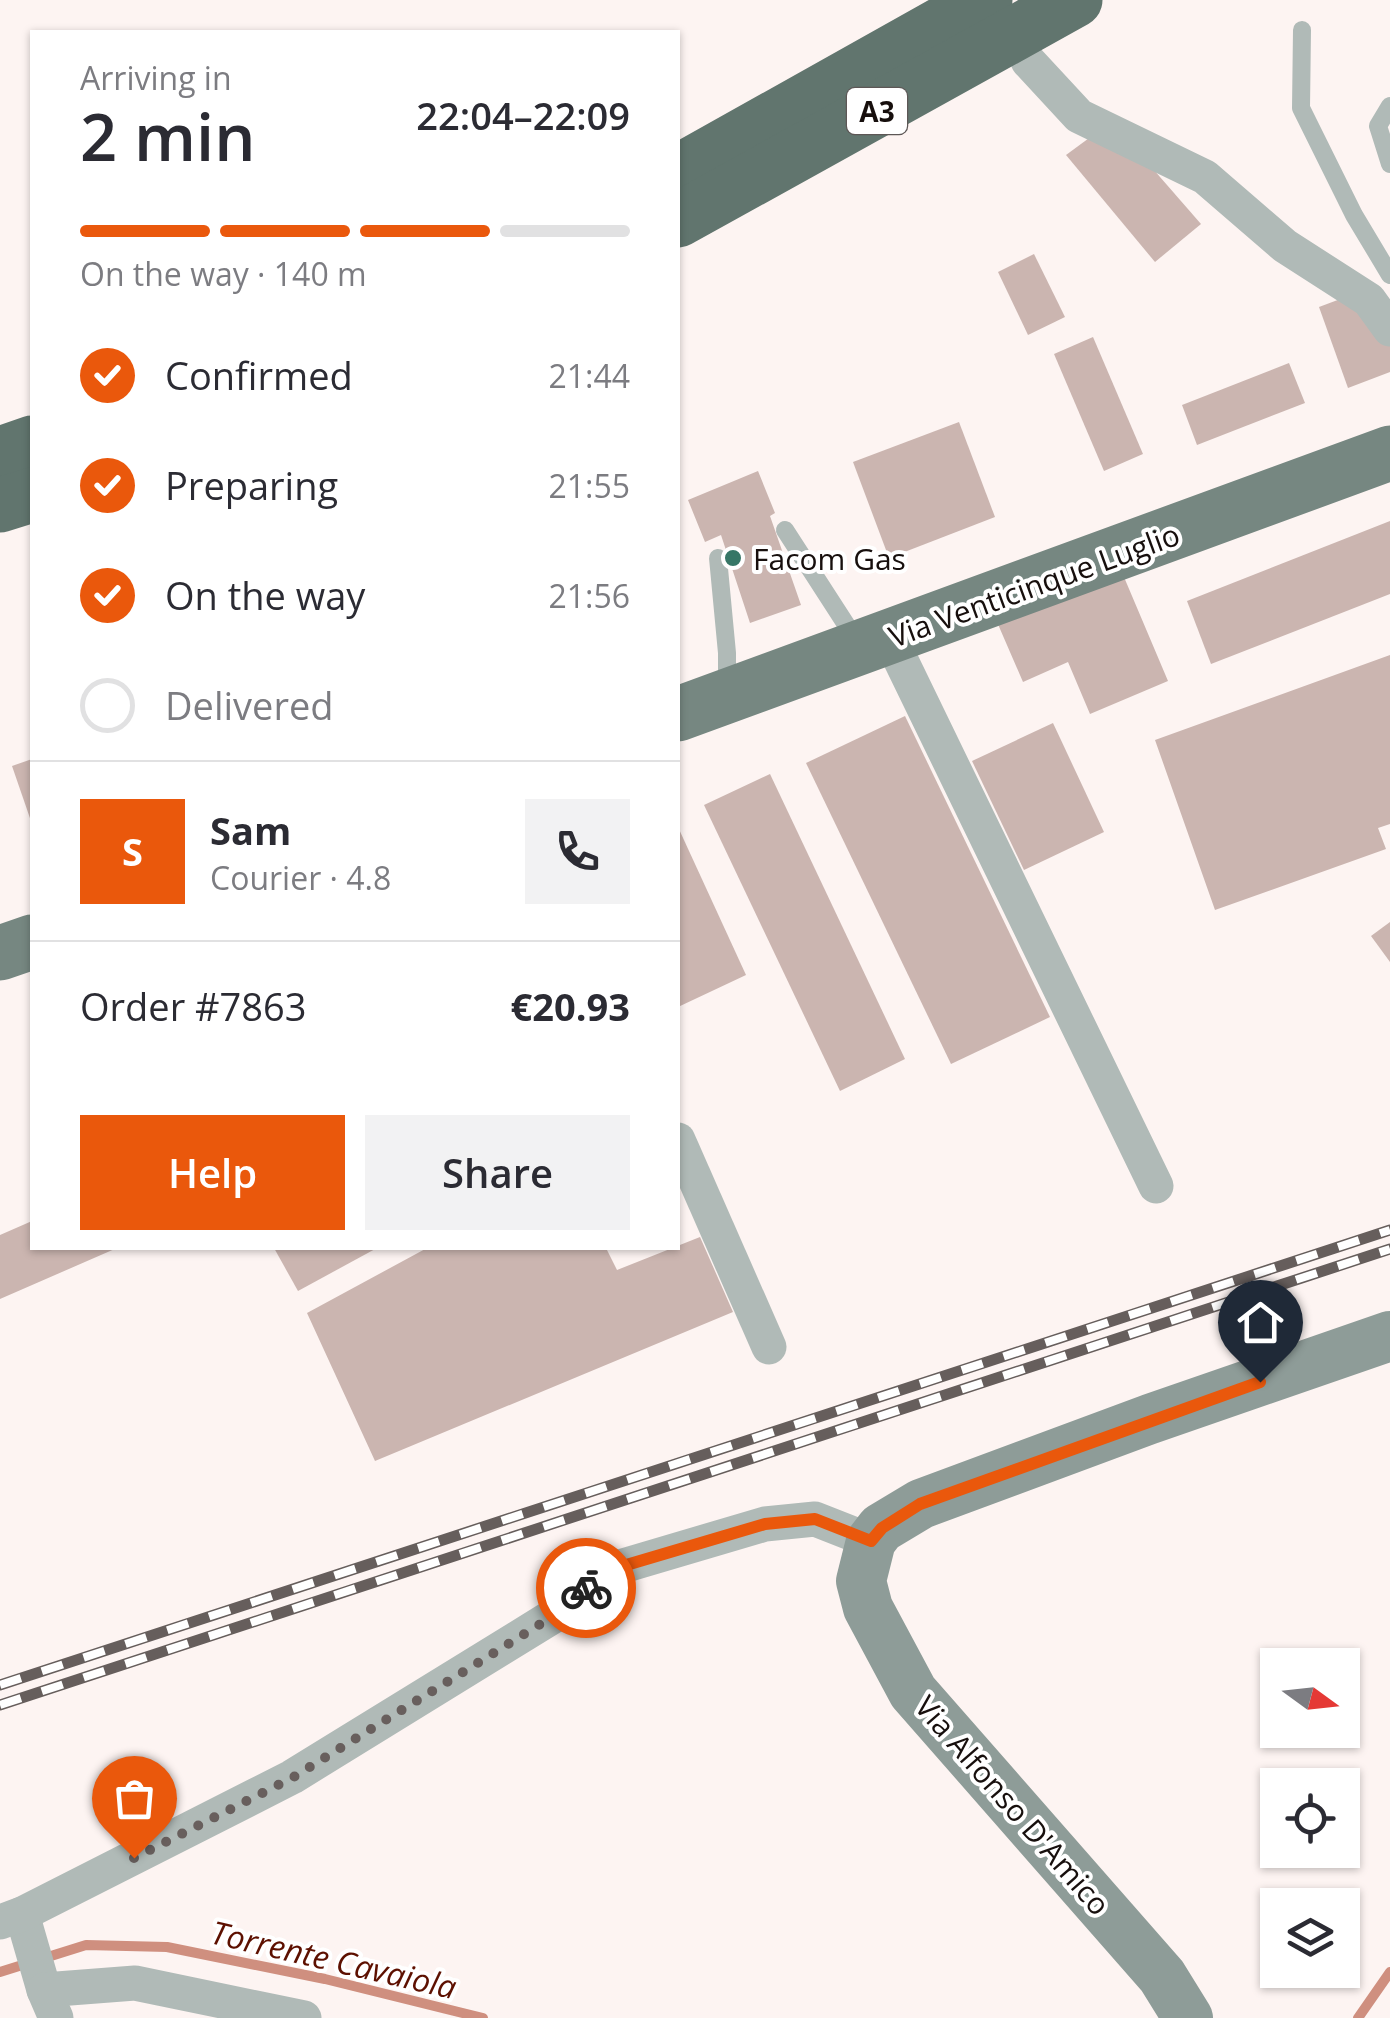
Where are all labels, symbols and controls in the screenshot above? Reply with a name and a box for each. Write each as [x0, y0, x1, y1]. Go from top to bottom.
text: Arriving in [80, 56, 232, 99]
road number: A3 [847, 88, 907, 134]
text: 22:04–22:09 [416, 89, 630, 141]
text: 2 min [80, 92, 255, 180]
text: On the way · 140 m [80, 252, 367, 295]
icon: check [80, 348, 135, 403]
text: Confirmed [165, 349, 353, 401]
text: 21:44 [548, 354, 630, 397]
icon: check [80, 458, 135, 513]
text: Preparing [165, 459, 338, 511]
text: 21:55 [548, 464, 630, 507]
street label: Via Venticinque Luglio [883, 513, 1185, 657]
place label: Facom Gas [753, 538, 906, 579]
marker: Facom Gas [722, 547, 744, 569]
icon: check [80, 568, 135, 623]
text: On the way [165, 569, 365, 621]
text: 21:56 [548, 574, 630, 617]
text: Delivered [165, 679, 334, 731]
button: phone [525, 799, 630, 904]
text: Sam [210, 804, 291, 856]
text: S [122, 825, 143, 877]
text: Courier · 4.8 [210, 856, 391, 899]
text: Order #7863 [80, 980, 307, 1032]
text: €20.93 [511, 980, 630, 1032]
button: Help [80, 1115, 345, 1230]
button: Share [365, 1115, 630, 1230]
pin [1218, 1280, 1303, 1383]
icon: home [1233, 1295, 1288, 1350]
courier [536, 1538, 636, 1638]
icon: bike [559, 1561, 614, 1616]
north arrow [1260, 1648, 1360, 1748]
map controls [1260, 1648, 1360, 1988]
street label: Via Alfonso D'Amico [906, 1687, 1120, 1923]
pin [92, 1756, 177, 1859]
button: locate [1260, 1768, 1360, 1868]
icon: bag [107, 1771, 162, 1826]
button: layers [1260, 1888, 1360, 1988]
water label: Torrente Cavaiola [207, 1910, 461, 2008]

